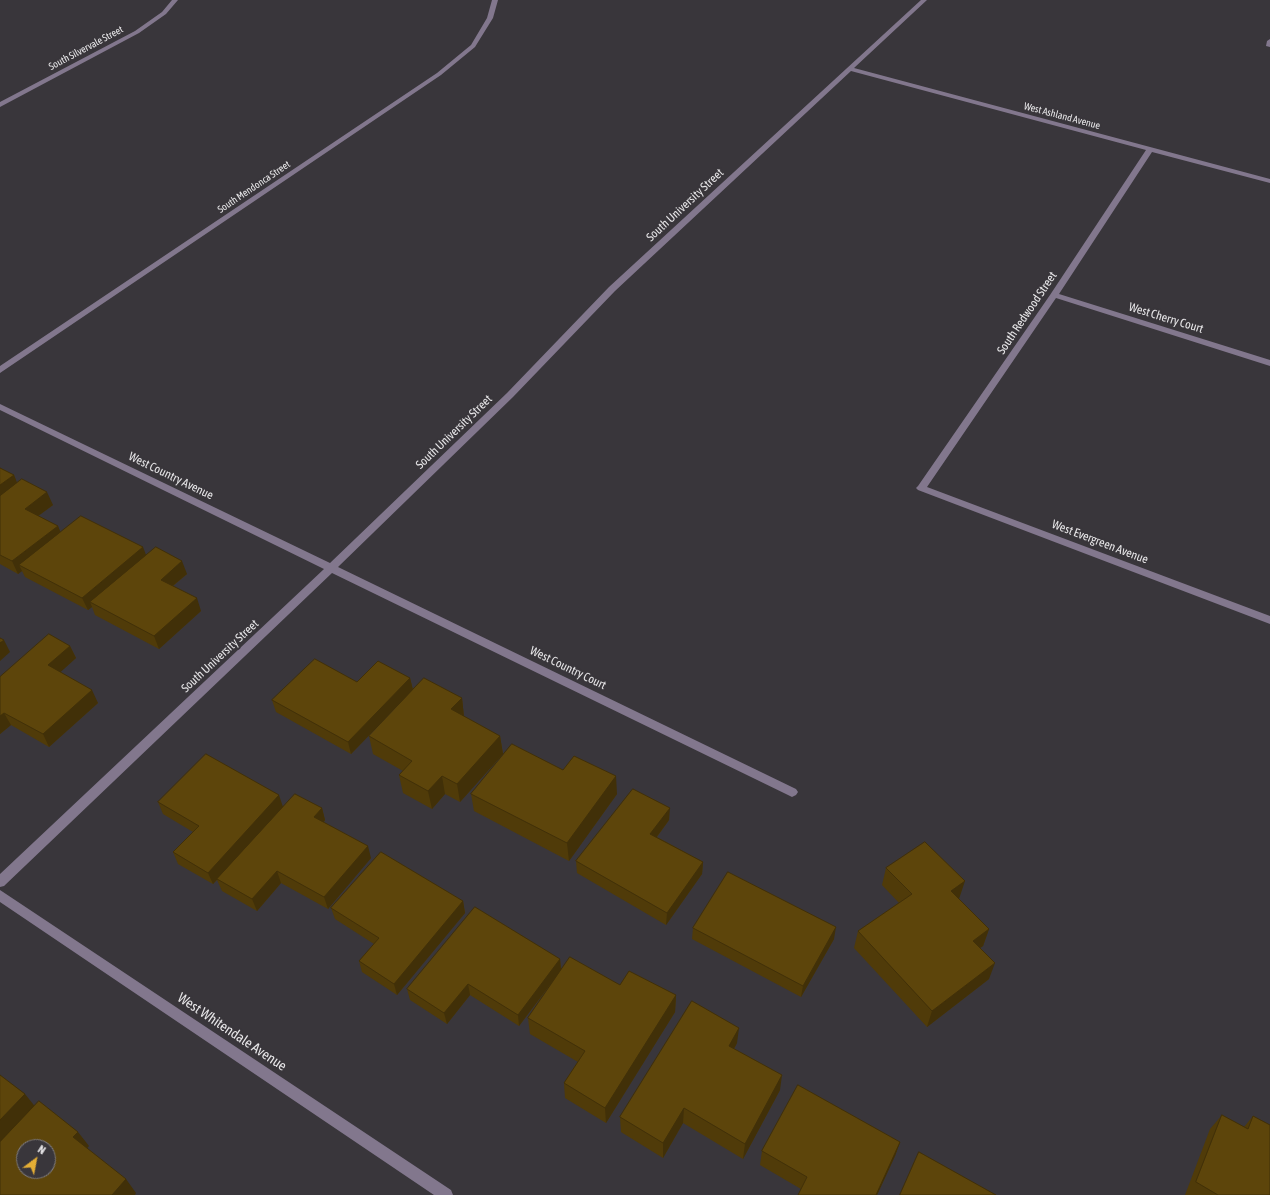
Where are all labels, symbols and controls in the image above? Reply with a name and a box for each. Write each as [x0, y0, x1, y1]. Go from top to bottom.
street label: South Silvervale Street [47, 23, 125, 73]
street label: West Ashland Avenue [1023, 100, 1101, 132]
street label: South Mendonca Street [215, 158, 293, 216]
street label: South University Street [643, 166, 727, 244]
street label: South Redwood Street [994, 269, 1060, 357]
street label: West Cherry Court [1127, 300, 1205, 336]
street label: South University Street [413, 392, 495, 472]
street label: West Country Avenue [126, 449, 216, 503]
street label: West Evergreen Avenue [1050, 517, 1150, 567]
street label: South University Street [178, 617, 262, 695]
street label: West Country Court [528, 643, 608, 693]
street label: West Whitendale Avenue [174, 989, 290, 1075]
north arrow [16, 1139, 56, 1179]
text: N [36, 1143, 48, 1156]

